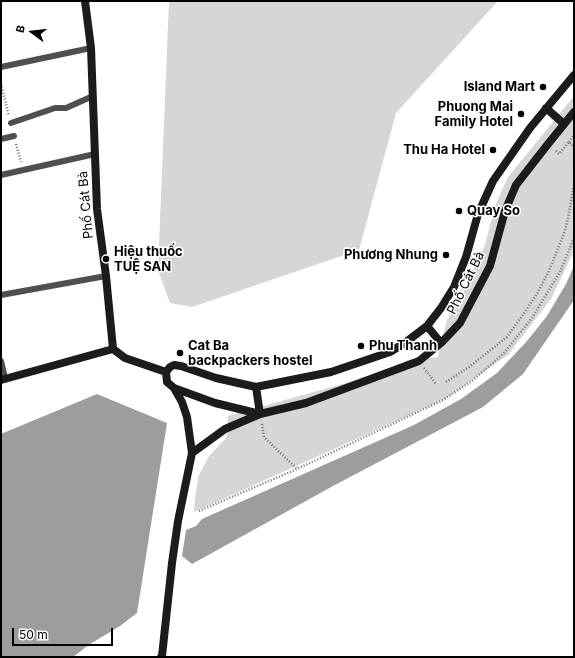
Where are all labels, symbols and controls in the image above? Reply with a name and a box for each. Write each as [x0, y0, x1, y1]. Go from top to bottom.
north arrow [12, 12, 52, 52]
text: B [13, 24, 28, 34]
place label: Island Mart [464, 79, 535, 95]
marker: Island Mart [538, 82, 548, 92]
place label: Phuong Mai Family Hotel [435, 99, 513, 130]
marker: Phuong Mai Family Hotel [516, 109, 526, 119]
place label: Thu Ha Hotel [403, 142, 485, 158]
marker: Thu Ha Hotel [488, 145, 498, 155]
street label: Phố Cát Bà [75, 170, 97, 240]
place label: Quay So [467, 203, 520, 219]
marker: Quay So [454, 206, 464, 216]
place label: Hiệu thuốc TUỆ SAN [114, 244, 183, 275]
place label: Phương Nhung [344, 247, 438, 263]
street label: Phố Cát Bà [444, 249, 488, 317]
marker: Phương Nhung [441, 250, 451, 260]
marker: Hiệu thuốc TUỆ SAN [101, 254, 111, 264]
place label: Cat Ba backpackers hostel [188, 338, 312, 369]
place label: Phu Thanh [369, 338, 437, 354]
marker: Phu Thanh [356, 341, 366, 351]
marker: Cat Ba backpackers hostel [175, 348, 185, 358]
scale bar [14, 620, 115, 646]
text: 50 m [19, 627, 48, 642]

